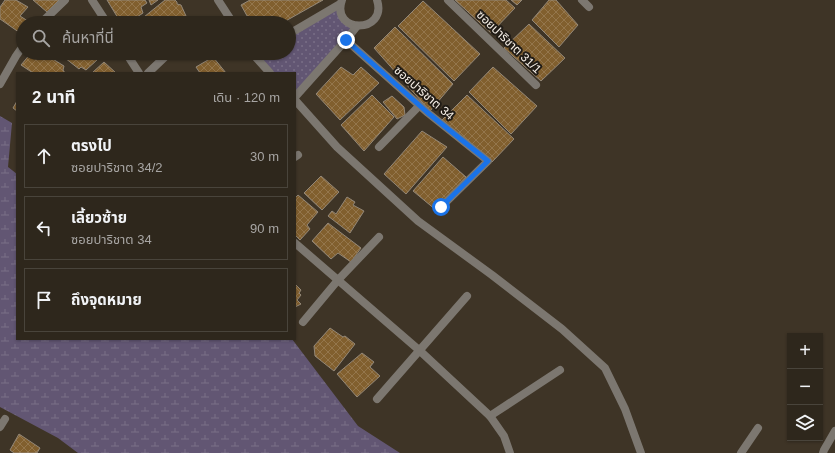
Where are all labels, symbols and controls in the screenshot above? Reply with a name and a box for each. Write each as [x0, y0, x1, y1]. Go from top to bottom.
street label: ซอยปาริชาต 31/1 [474, 8, 544, 77]
search box [16, 16, 296, 60]
icon: search [30, 27, 52, 49]
text: ค้นหาที่นี่ [62, 29, 114, 46]
route end [337, 31, 355, 49]
street label: ซอยปาริชาต 34 [391, 63, 457, 123]
text: 2 นาที [32, 88, 76, 107]
text: เดิน · 120 m [213, 90, 280, 105]
text: ตรงไป [71, 137, 112, 154]
icon: ahead [33, 145, 55, 167]
text: 30 m [250, 149, 279, 164]
text: ซอยปาริชาต 34/2 [71, 160, 163, 175]
route start [432, 198, 450, 216]
text: เลี้ยวซ้าย [71, 209, 127, 226]
icon: left [33, 217, 55, 239]
text: 90 m [250, 221, 279, 236]
text: ซอยปาริชาต 34 [71, 232, 152, 247]
icon: arrive [33, 289, 55, 311]
text: ถึงจุดหมาย [71, 291, 142, 308]
map controls [787, 333, 823, 441]
button: + [787, 333, 823, 369]
button: − [787, 369, 823, 405]
button: layers [787, 405, 823, 441]

